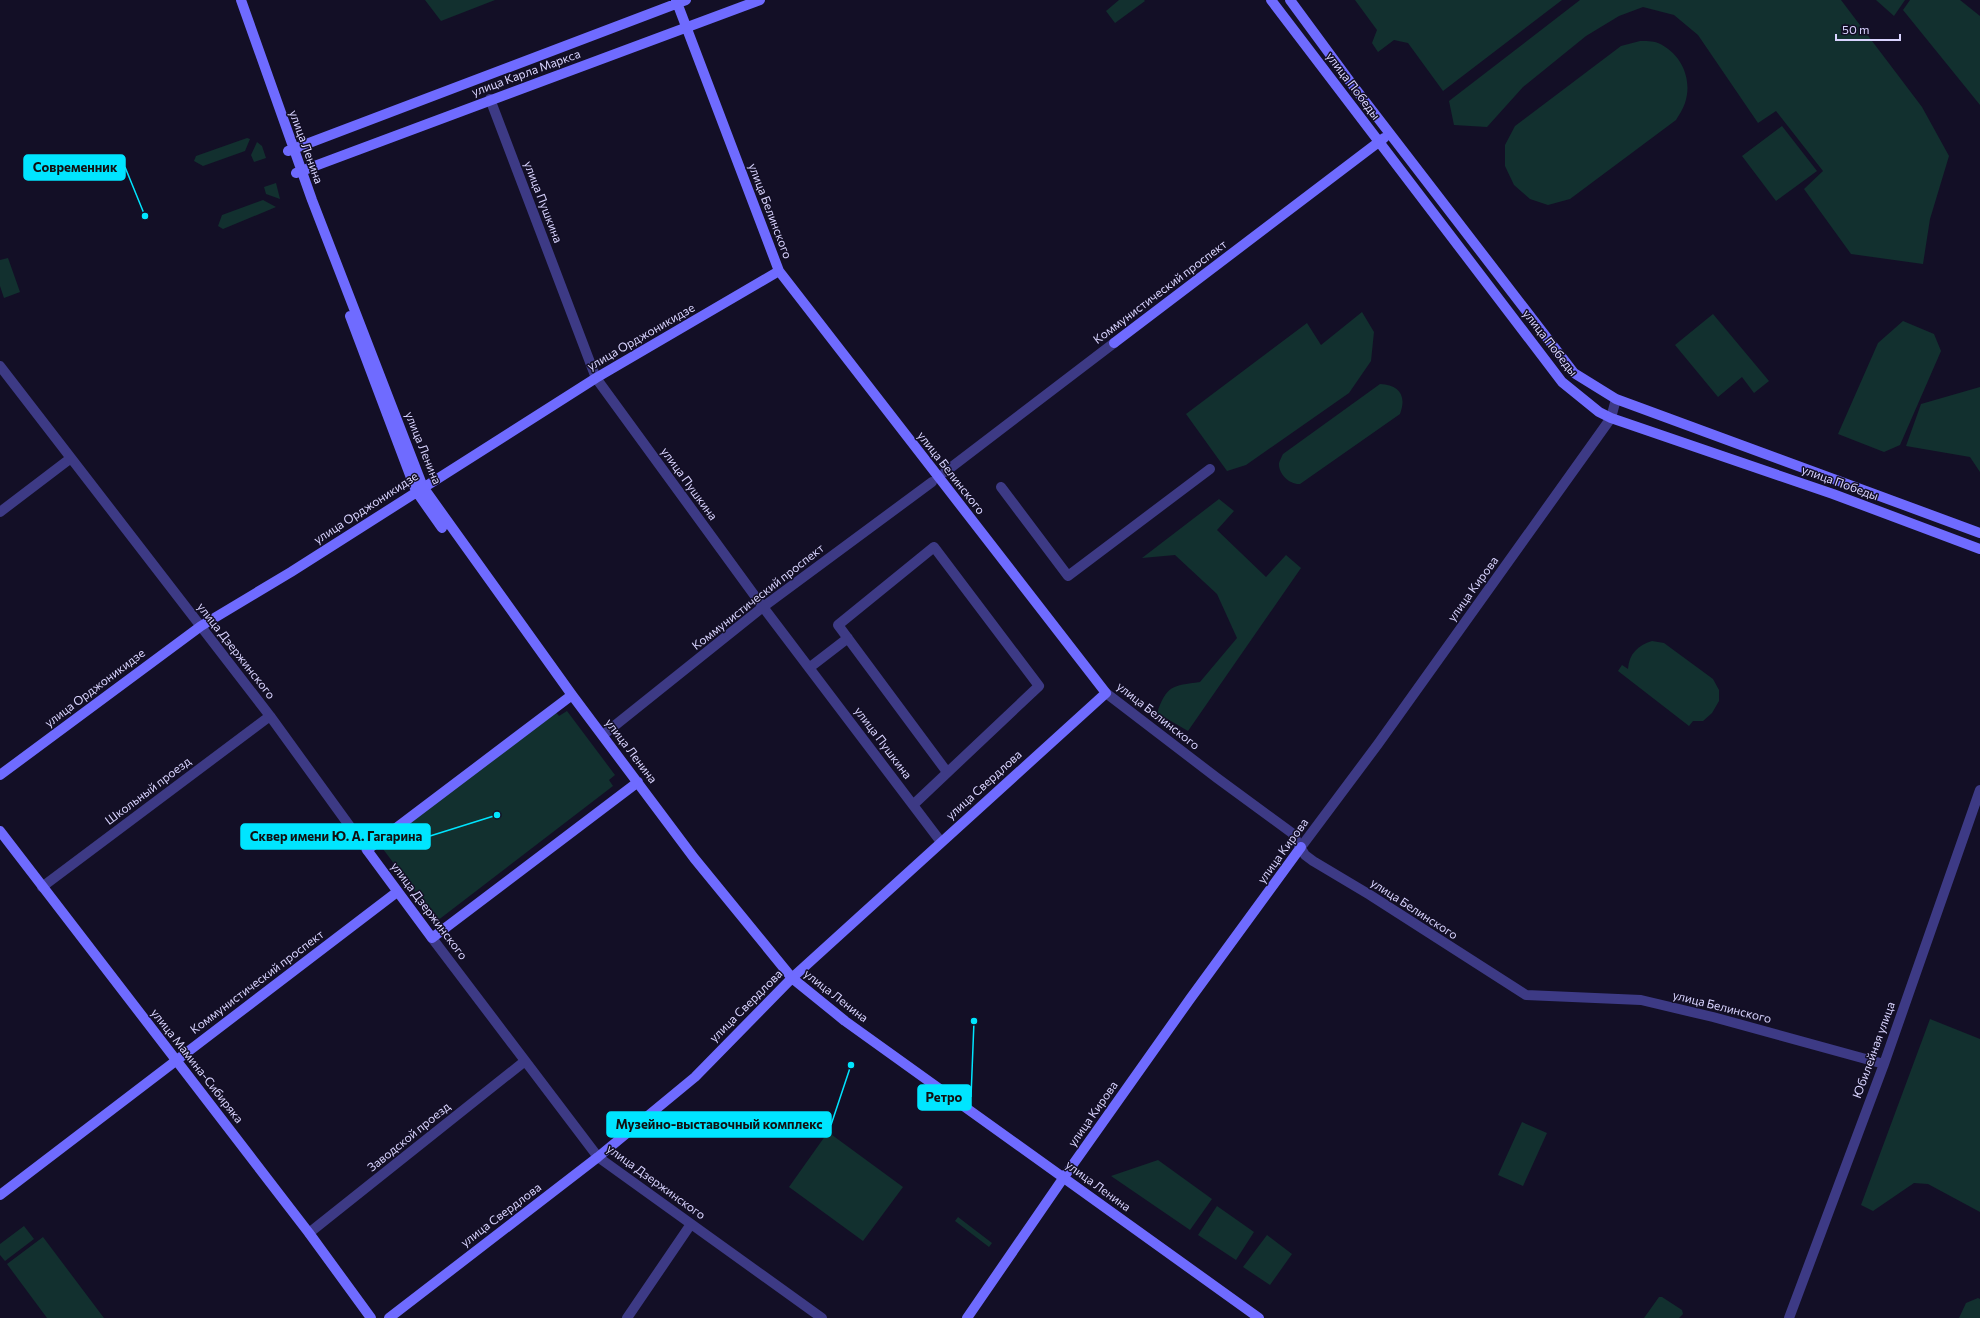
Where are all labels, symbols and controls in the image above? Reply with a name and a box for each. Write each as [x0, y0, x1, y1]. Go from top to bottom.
scale bar [1836, 16, 1900, 42]
text: 50 m [1842, 22, 1870, 36]
street label: улица Карла Маркса [469, 46, 582, 98]
street label: улица Победы [1324, 49, 1384, 122]
street label: улица Ленина [287, 108, 327, 185]
callout: Современник [24, 155, 125, 180]
text: Современник [33, 159, 118, 175]
street label: улица Пушкина [522, 159, 566, 245]
street label: улица Белинского [746, 161, 796, 260]
street label: Коммунистический проспект [1090, 236, 1229, 346]
street label: улица Орджоникидзе [584, 300, 697, 373]
street label: улица Победы [1520, 306, 1581, 378]
street label: улица Ленина [403, 409, 445, 486]
street label: улица Белинского [915, 428, 988, 517]
street label: улица Пушкина [659, 444, 721, 523]
street label: улица Победы [1800, 462, 1881, 502]
street label: улица Орджоникидзе [311, 468, 420, 546]
street label: Коммунистический проспект [689, 540, 826, 652]
street label: улица Кирова [1444, 553, 1500, 624]
street label: улица Дзержинского [195, 599, 279, 701]
street label: улица Орджоникидзе [42, 645, 147, 729]
street label: улица Белинского [1114, 679, 1203, 752]
street label: улица Пушкина [852, 704, 915, 781]
street label: улица Ленина [603, 715, 661, 785]
street label: улица Свердлова [943, 747, 1024, 822]
street label: Школьный проезд [102, 753, 193, 827]
street label: улица Кирова [1254, 815, 1310, 886]
callout: Сквер имени Ю. А. Гагарина [241, 824, 430, 849]
text: Сквер имени Ю. А. Гагарина [250, 828, 423, 844]
street label: улица Дзержинского [389, 859, 471, 962]
street label: улица Белинского [1368, 875, 1461, 942]
street label: Коммунистический проспект [187, 926, 326, 1036]
street label: улица Свердлова [706, 966, 785, 1045]
street label: улица Ленина [802, 966, 871, 1025]
street label: улица Белинского [1671, 987, 1773, 1025]
street label: Юбилейная улица [1849, 999, 1897, 1100]
street label: улица Мамина-Сибиряка [149, 1005, 247, 1125]
street label: улица Кирова [1064, 1078, 1120, 1149]
callout: Ретро [918, 1085, 971, 1110]
text: Ретро [926, 1089, 963, 1105]
street label: Заводской проезд [364, 1099, 452, 1174]
callout: Музейно-выставочный комплекс [607, 1112, 831, 1137]
text: Музейно-выставочный комплекс [615, 1116, 823, 1132]
street label: улица Дзержинского [605, 1141, 709, 1222]
street label: улица Ленина [1063, 1157, 1134, 1214]
street label: улица Свердлова [457, 1179, 543, 1249]

